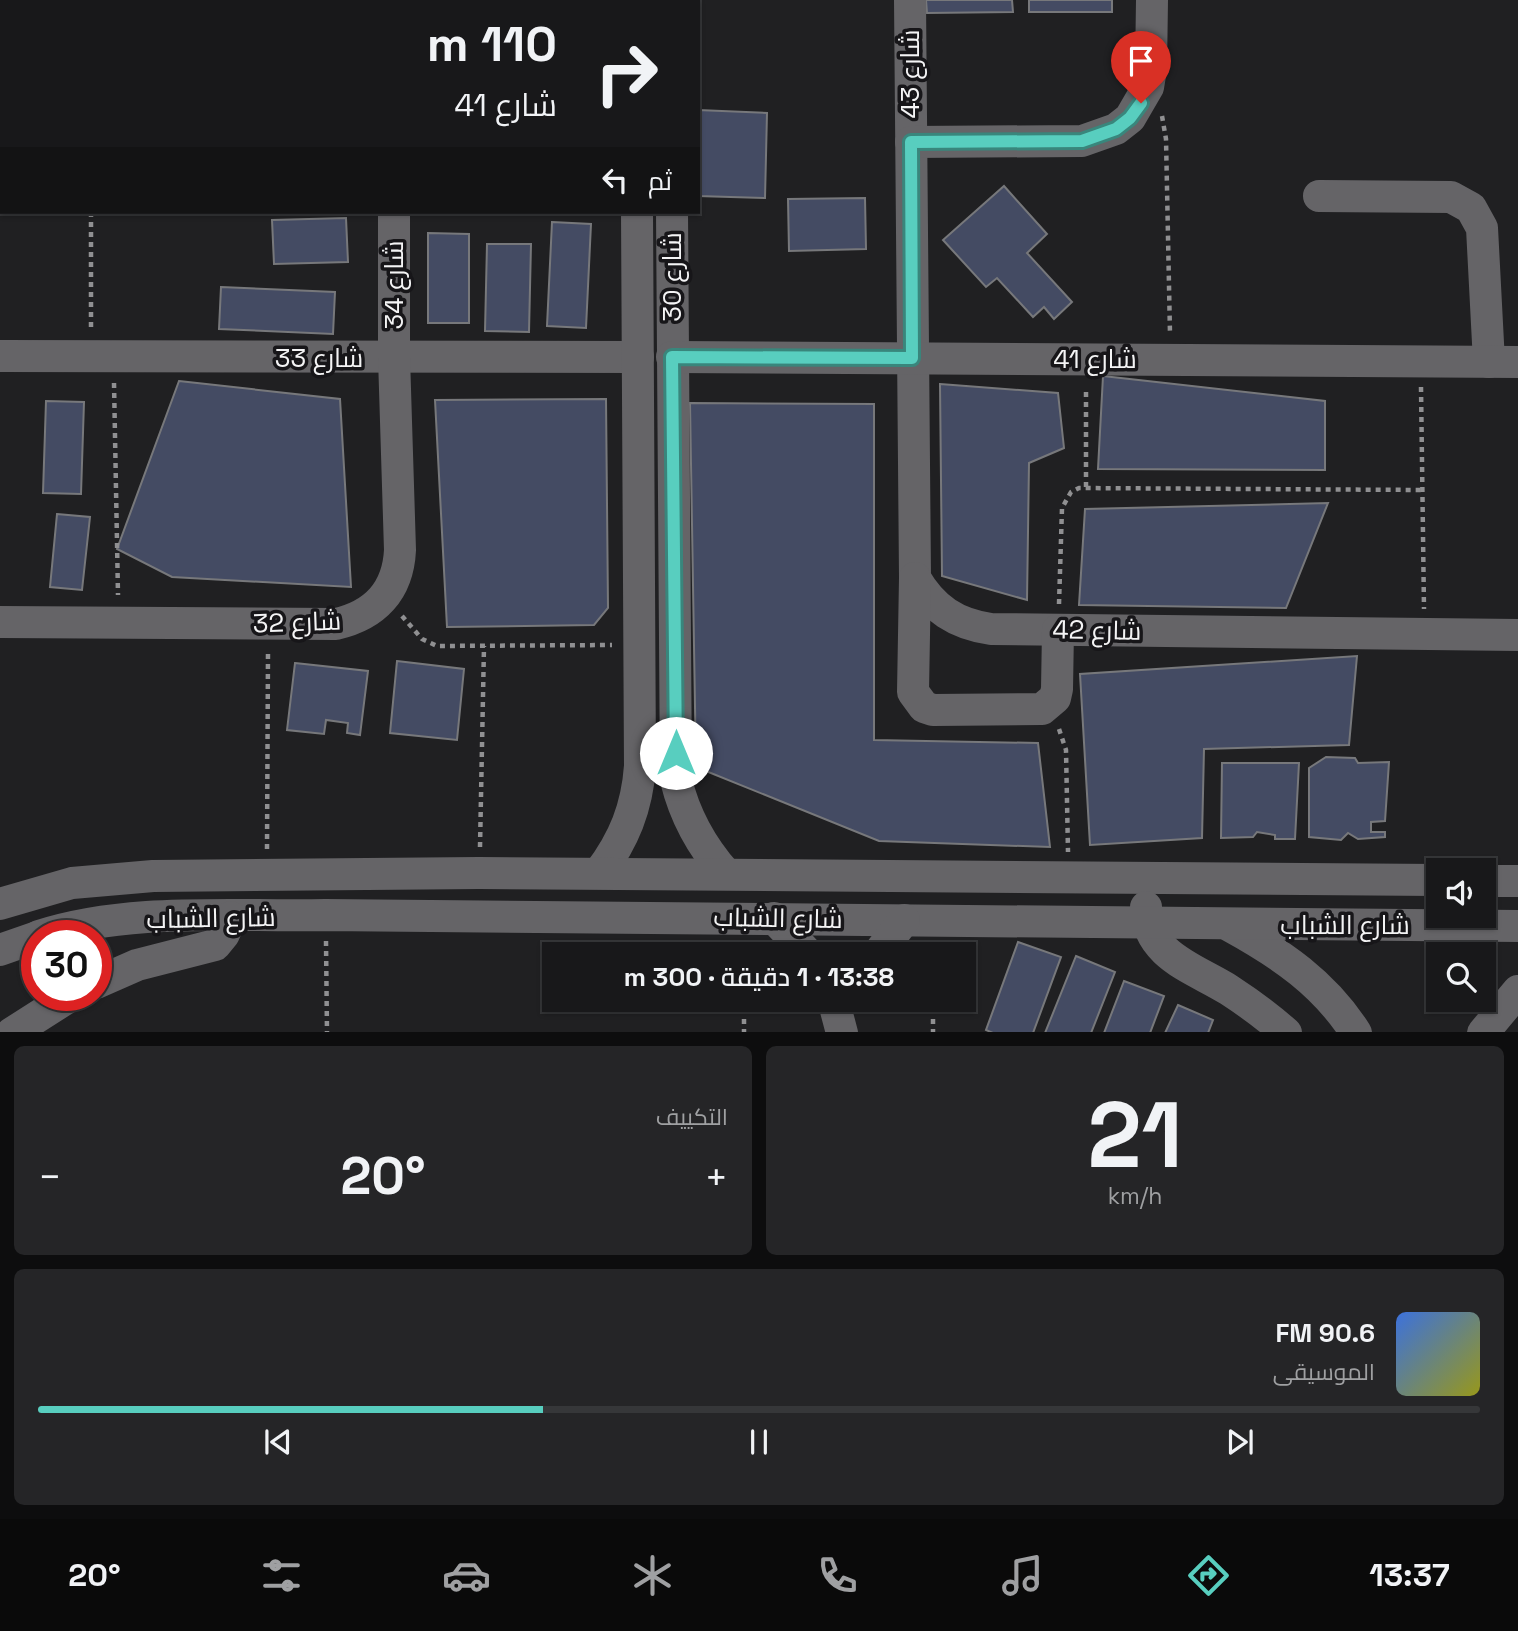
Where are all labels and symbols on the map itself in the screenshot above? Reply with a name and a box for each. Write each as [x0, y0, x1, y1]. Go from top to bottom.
street label: شارع 43 [893, 29, 927, 119]
pin [1111, 31, 1171, 103]
street label: شارع 30 [655, 232, 689, 322]
street label: شارع 34 [377, 240, 411, 330]
street label: شارع 33 [275, 341, 363, 375]
street label: شارع 41 [1053, 342, 1137, 376]
street label: شارع 32 [252, 603, 342, 641]
street label: شارع 42 [1052, 612, 1142, 648]
position arrow [639, 716, 713, 790]
street label: شارع الشباب [146, 900, 276, 936]
street label: شارع الشباب [713, 900, 843, 936]
street label: شارع الشباب [1280, 908, 1410, 942]
speed limit sign: 30 [21, 920, 112, 1011]

